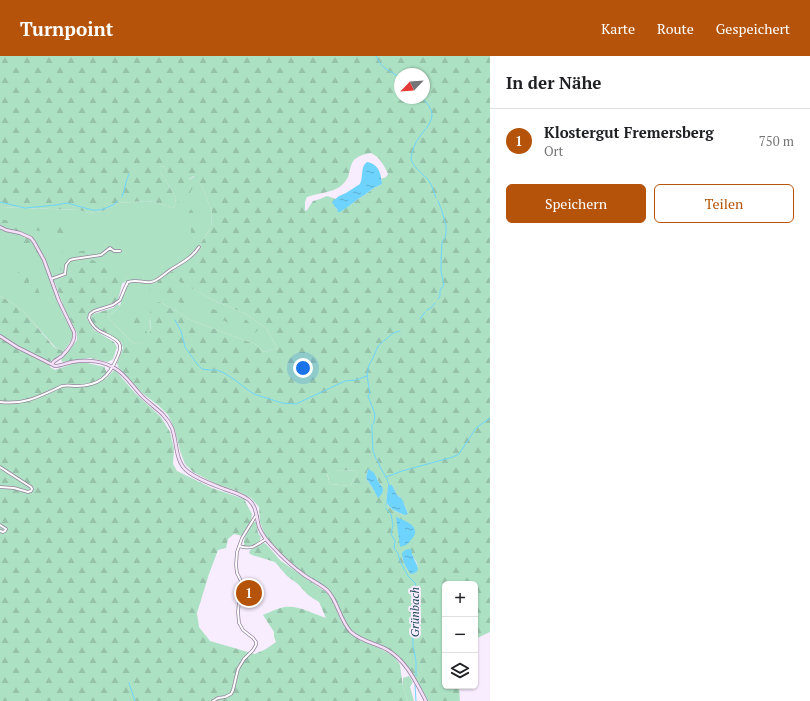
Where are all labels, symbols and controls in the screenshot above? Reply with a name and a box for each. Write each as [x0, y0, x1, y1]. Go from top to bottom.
text: Turnpoint [20, 16, 113, 41]
text: Karte [601, 19, 635, 38]
text: Route [657, 19, 694, 38]
text: Gespeichert [716, 19, 790, 38]
north arrow [394, 68, 430, 104]
text: In der Nähe [506, 71, 601, 94]
text: Klostergut Fremersberg [544, 122, 714, 142]
text: 1 [515, 132, 523, 150]
text: 750 m [759, 132, 794, 150]
text: Ort [544, 142, 563, 160]
button: Speichern [506, 184, 646, 223]
button: Teilen [654, 184, 794, 223]
your location [293, 358, 313, 378]
pin: 1 [236, 578, 262, 608]
map controls [442, 581, 478, 689]
button: + [442, 581, 478, 617]
water label: Grünbach [407, 587, 422, 637]
button: − [442, 617, 478, 653]
button: layers [442, 653, 478, 689]

